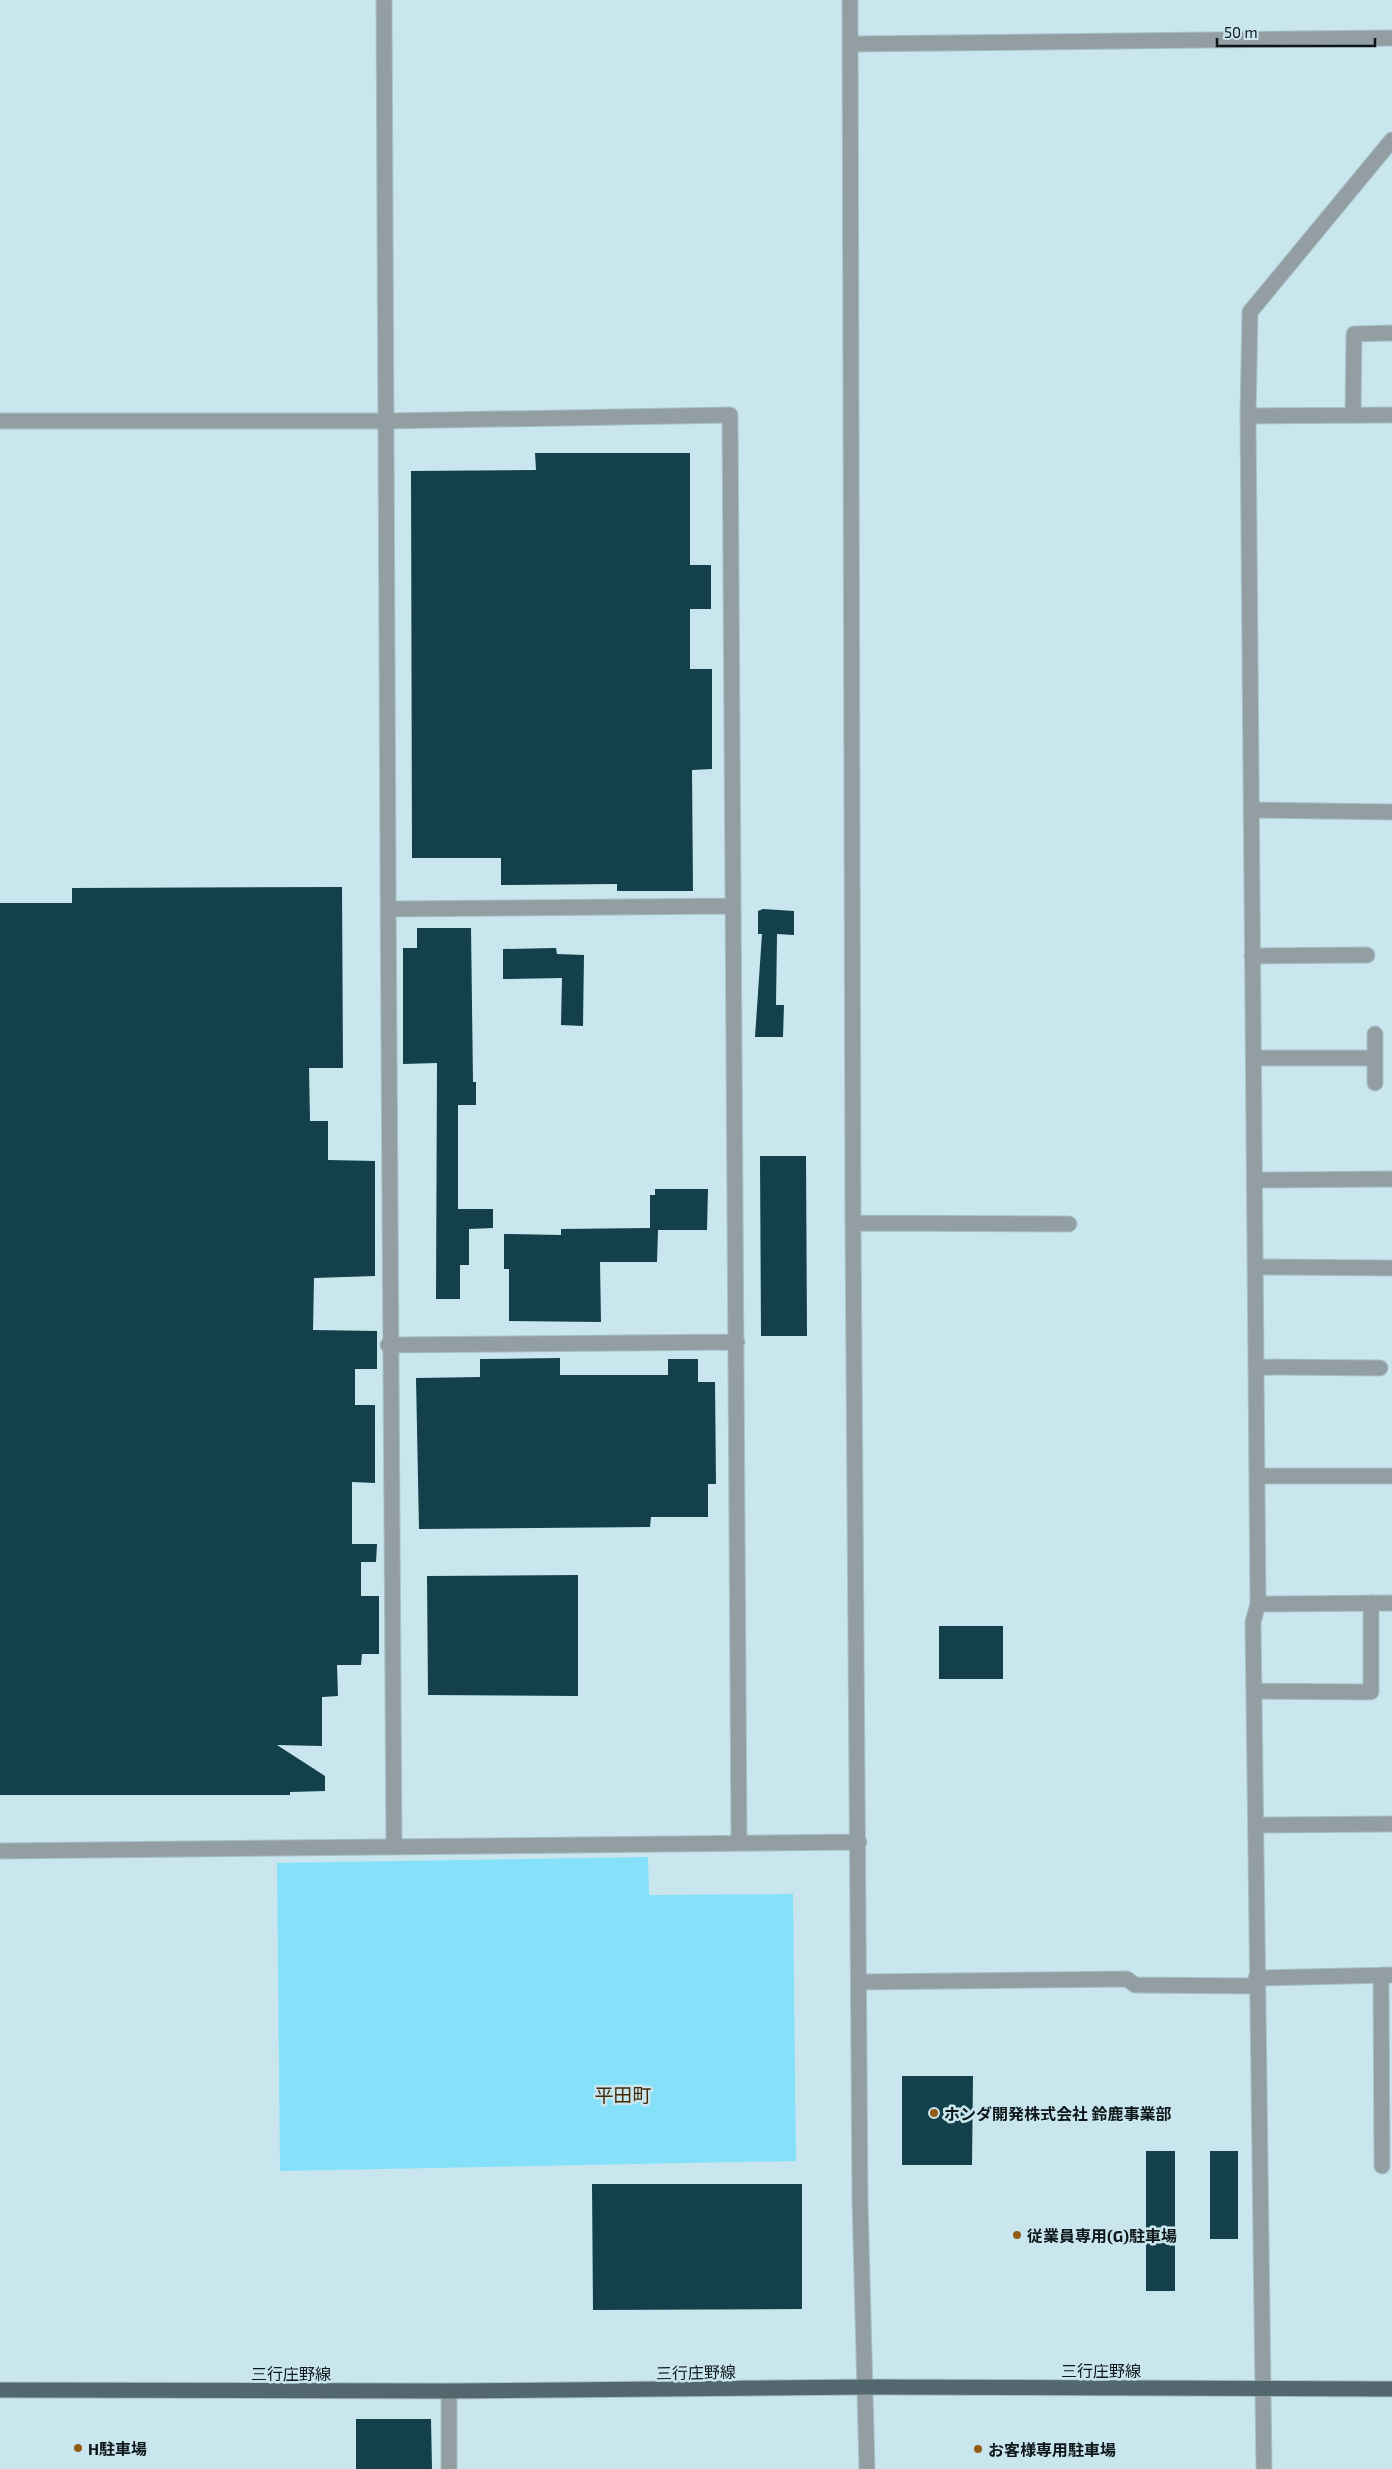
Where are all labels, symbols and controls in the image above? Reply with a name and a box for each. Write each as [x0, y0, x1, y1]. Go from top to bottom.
scale bar [1217, 15, 1374, 47]
text: 50 m [1224, 23, 1258, 41]
district label: 平田町 [594, 2083, 652, 2106]
place label: ホンダ開発株式会社 鈴鹿事業部 [944, 2104, 1171, 2123]
marker: ホンダ開発株式会社 鈴鹿事業部 [928, 2107, 940, 2119]
place label: 従業員専用(G)駐車場 [1027, 2226, 1177, 2245]
marker: 従業員専用(G)駐車場 [1011, 2229, 1023, 2241]
street label: 三行庄野線 [1061, 2361, 1141, 2380]
street label: 三行庄野線 [656, 2362, 736, 2382]
street label: 三行庄野線 [251, 2364, 331, 2383]
place label: H駐車場 [88, 2439, 147, 2458]
place label: お客様専用駐車場 [988, 2440, 1116, 2459]
marker: H駐車場 [72, 2442, 84, 2454]
marker: お客様専用駐車場 [972, 2443, 984, 2455]

